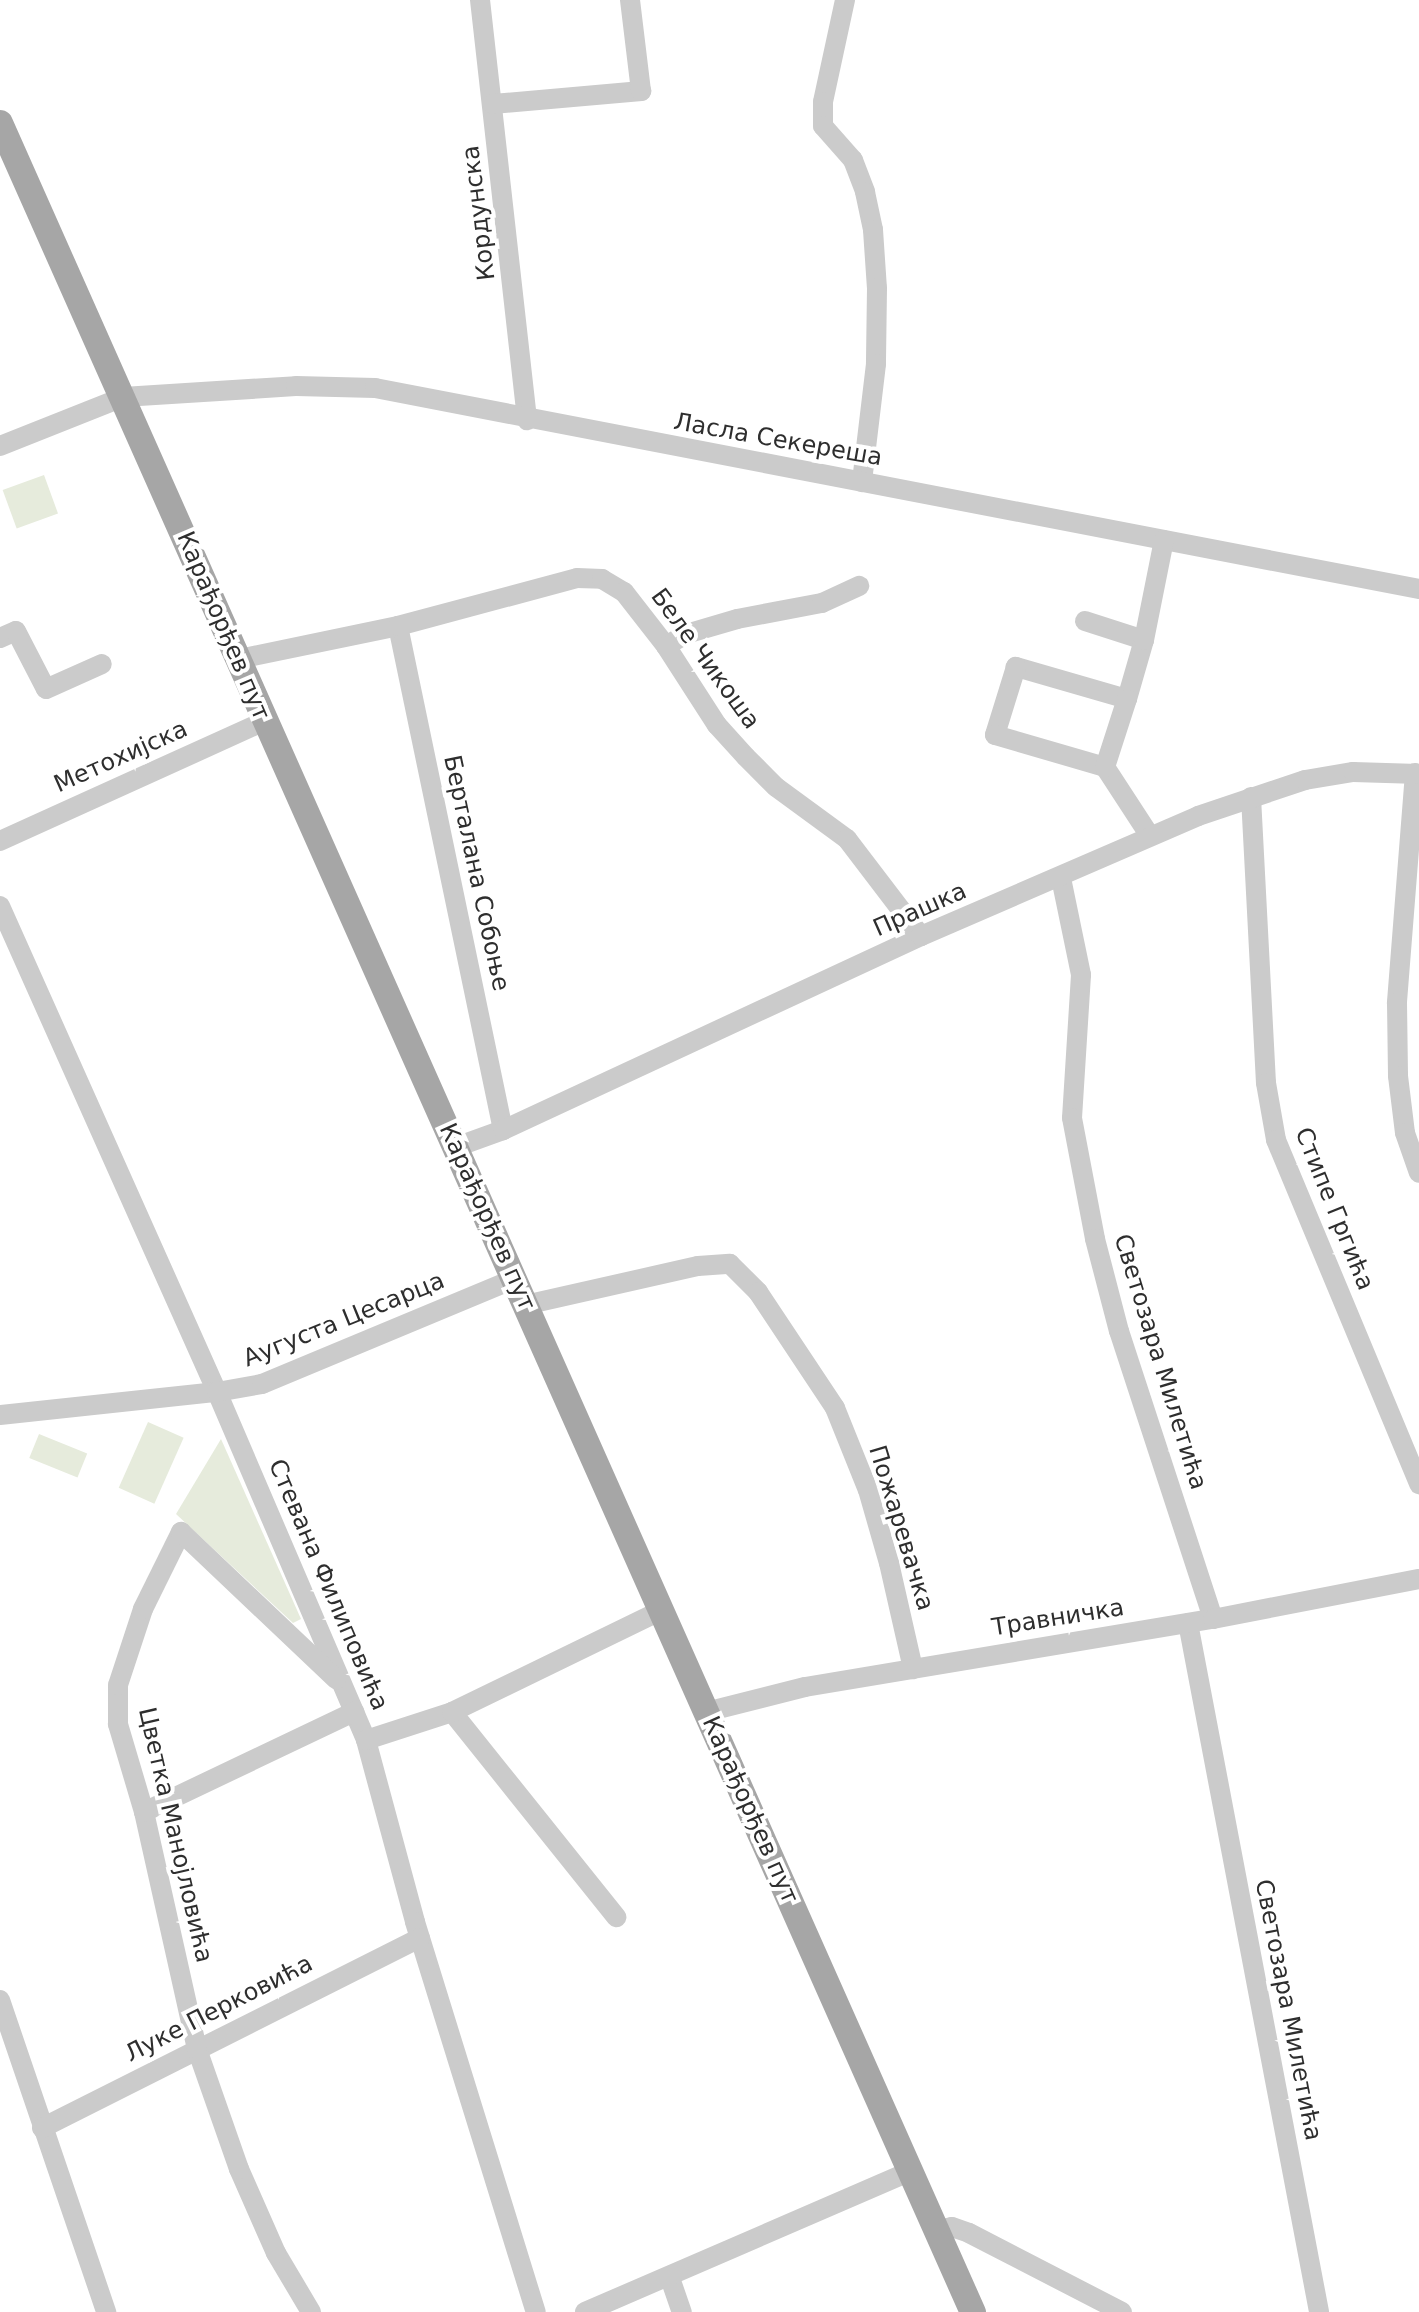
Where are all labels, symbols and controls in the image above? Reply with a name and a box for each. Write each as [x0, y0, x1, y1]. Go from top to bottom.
street label: Кордунска [456, 144, 502, 282]
street label: Ласла Секереша [672, 407, 884, 473]
street label: Карађорђев пут [170, 527, 276, 725]
street label: Беле Чикоша [644, 583, 766, 735]
street label: Метохијска [50, 715, 192, 799]
street label: Берталана Собоње [437, 752, 515, 994]
street label: Прашка [869, 877, 971, 943]
street label: Карађорђев пут [433, 1119, 541, 1315]
street label: Стипе Гргића [1288, 1123, 1380, 1295]
street label: Светозара Милетића [1107, 1231, 1213, 1493]
street label: Аугуста Цесарца [239, 1266, 449, 1374]
street label: Пожаревачка [862, 1442, 940, 1614]
street label: Стевана Филиповића [262, 1455, 394, 1715]
street label: Травничка [990, 1593, 1126, 1643]
street label: Цветка Манојловића [132, 1705, 218, 1965]
street label: Карађорђев пут [696, 1712, 804, 1908]
street label: Светозара Милетића [1249, 1877, 1327, 2143]
street label: Луке Перковића [120, 1949, 318, 2069]

